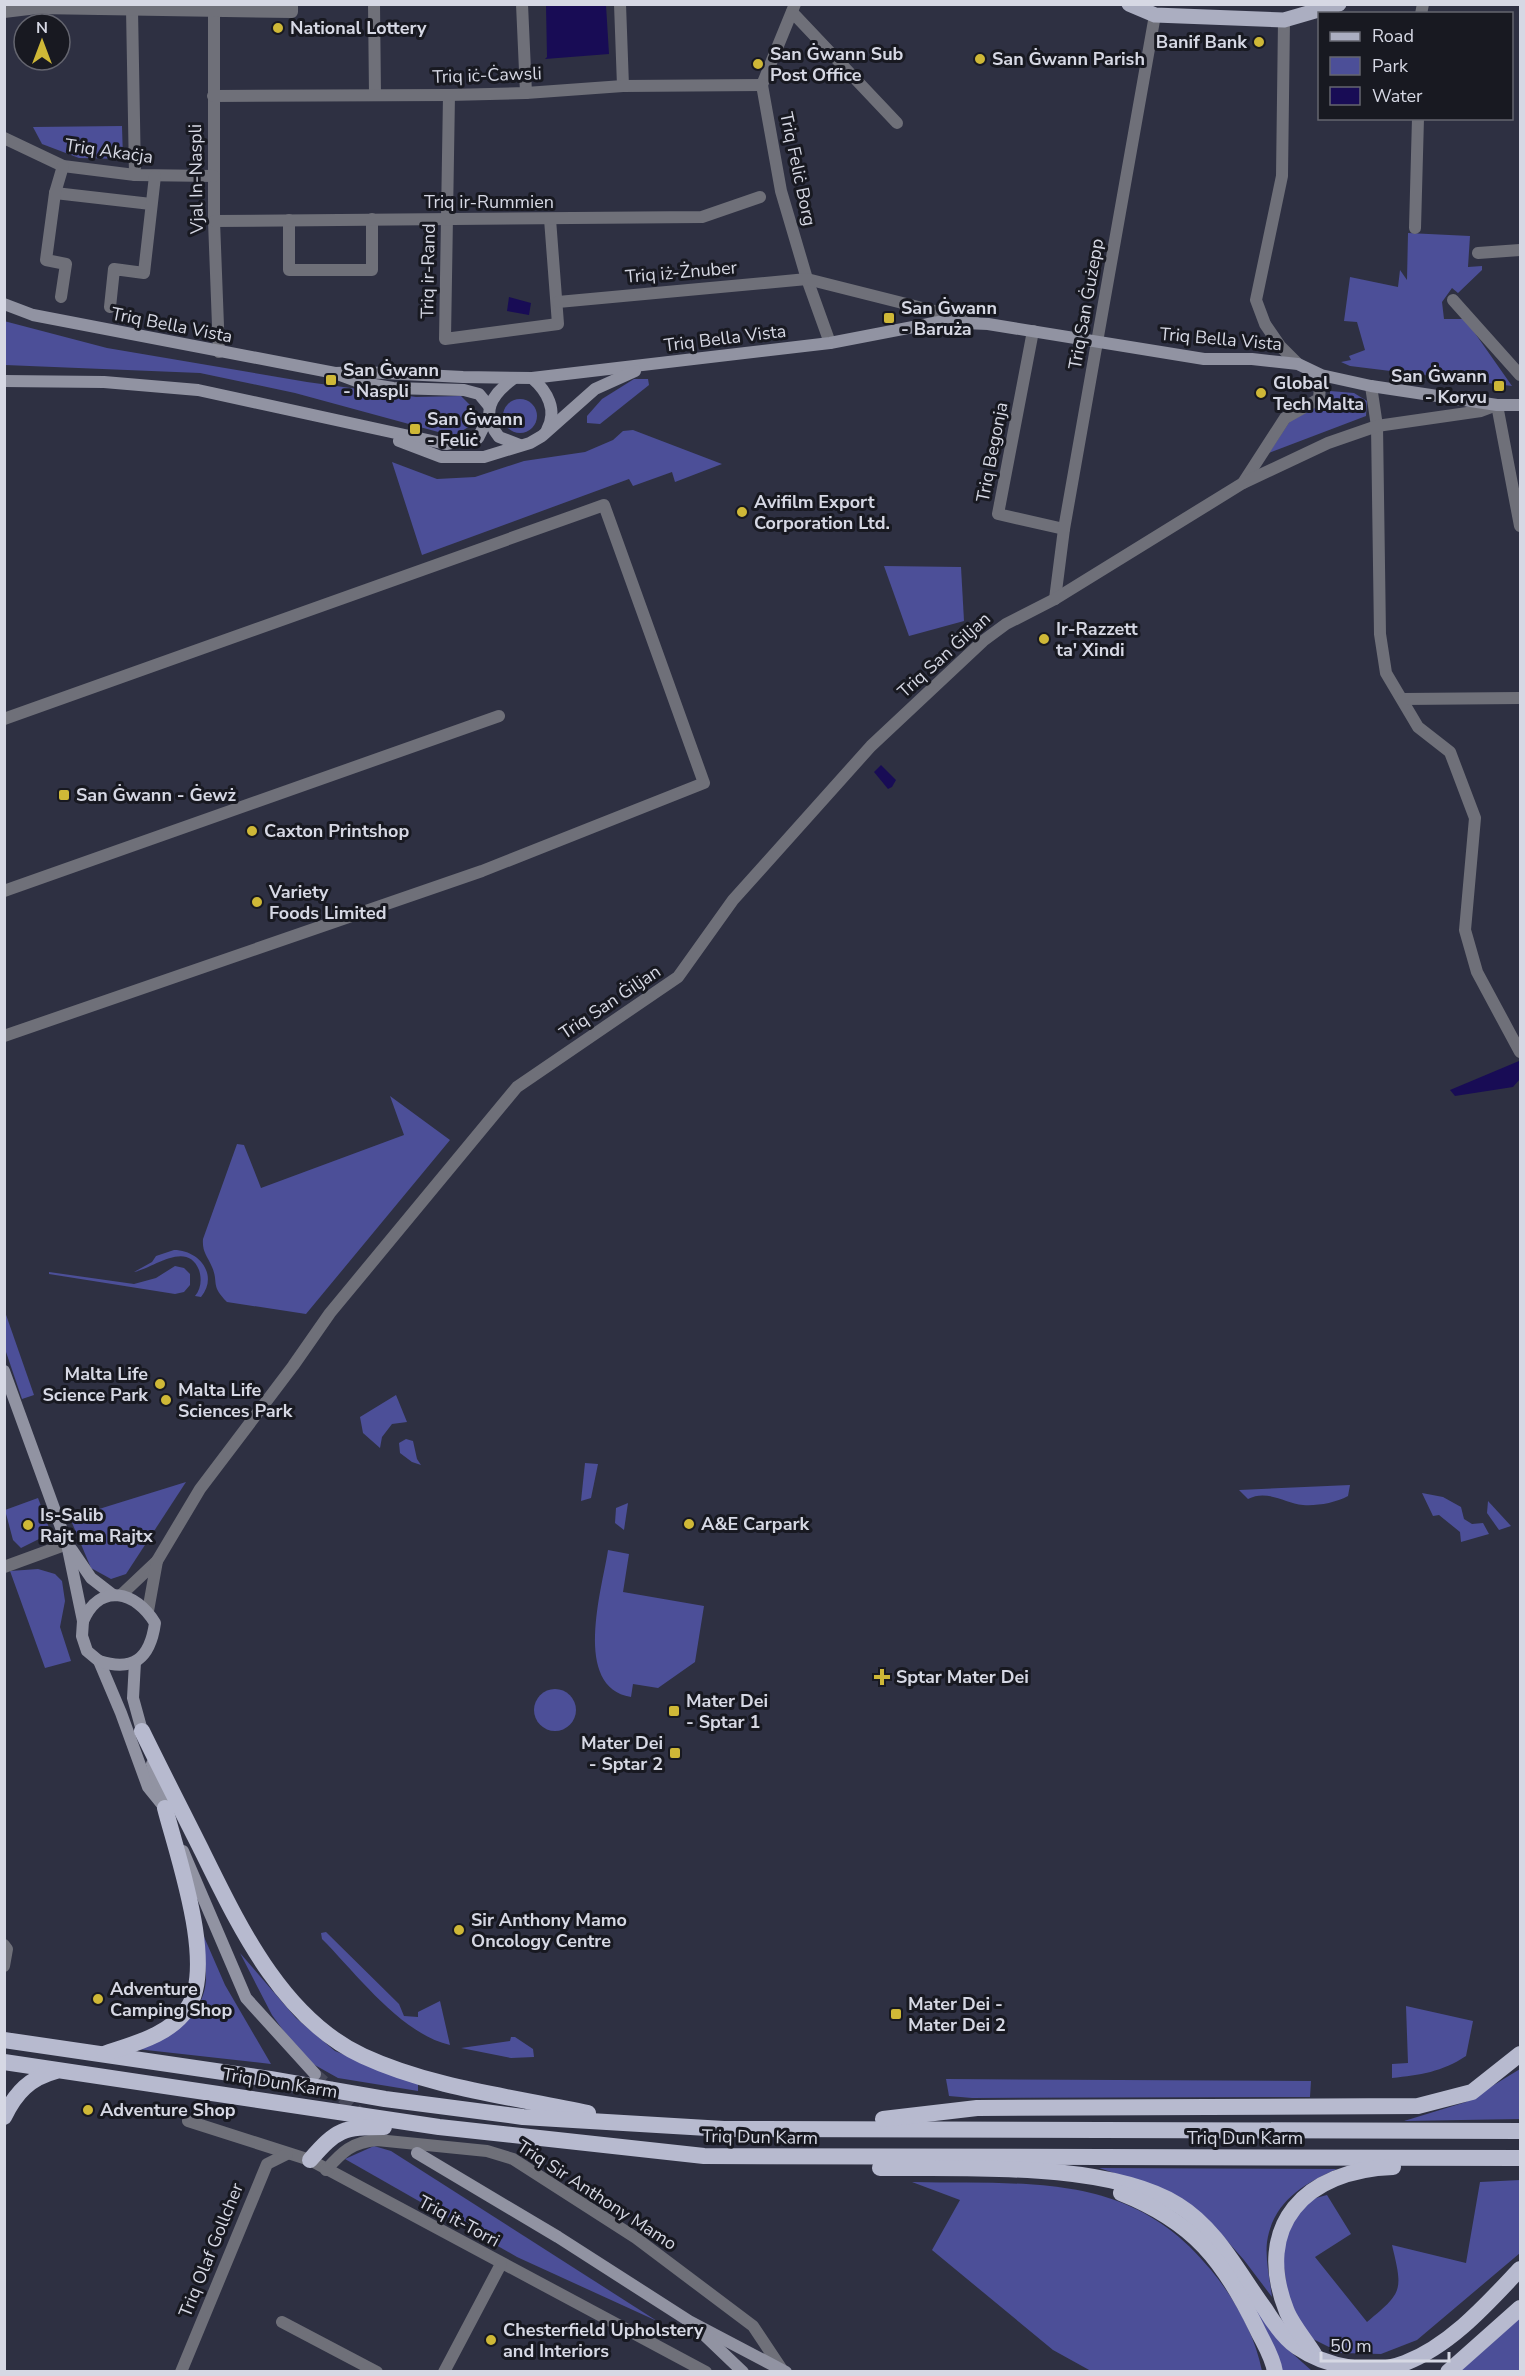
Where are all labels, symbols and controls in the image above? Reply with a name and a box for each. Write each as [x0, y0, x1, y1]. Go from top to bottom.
north arrow [12, 12, 72, 72]
legend [1318, 12, 1513, 120]
place label: National Lottery [290, 16, 427, 40]
text: N [36, 17, 48, 39]
marker: National Lottery [271, 21, 285, 35]
text: Road [1372, 24, 1414, 48]
place label: Banif Bank [1156, 30, 1247, 54]
marker: Banif Bank [1252, 35, 1266, 49]
place label: San Ġwann Sub Post Office [770, 42, 904, 87]
place label: San Ġwann Parish [992, 47, 1145, 71]
marker: San Ġwann Parish [973, 52, 987, 66]
text: Park [1372, 54, 1409, 78]
marker: San Ġwann Sub Post Office [751, 57, 765, 71]
street label: Triq iċ-Ċawsli [432, 61, 542, 89]
text: Water [1372, 84, 1423, 108]
street label: Triq Feliċ Borg [774, 110, 822, 228]
street label: Vjal In-Naspli [183, 124, 209, 235]
street label: Triq Akaċja [63, 133, 155, 169]
street label: Triq ir-Rummien [424, 190, 554, 214]
street label: Triq ir-Rand [415, 223, 441, 319]
street label: Triq San Ġużepp [1063, 237, 1109, 371]
street label: Triq iż-Żnuber [624, 255, 738, 289]
place label: San Ġwann - Baruża [901, 296, 997, 341]
street label: Triq Bella Vista [109, 302, 235, 348]
marker: San Ġwann - Baruża [882, 311, 896, 325]
street label: Triq Bella Vista [663, 319, 787, 357]
street label: Triq Bella Vista [1159, 322, 1283, 356]
place label: San Ġwann - Naspli [343, 358, 439, 403]
place label: San Ġwann - Korvu [1391, 364, 1487, 409]
place label: Global Tech Malta [1273, 371, 1364, 416]
marker: San Ġwann - Naspli [324, 373, 338, 387]
marker: San Ġwann - Korvu [1492, 379, 1506, 393]
marker: Global Tech Malta [1254, 386, 1268, 400]
street label: Triq Begonja [971, 400, 1013, 504]
place label: San Ġwann - Feliċ [427, 407, 523, 452]
marker: San Ġwann - Feliċ [408, 422, 422, 436]
place label: Avifilm Export Corporation Ltd. [754, 490, 890, 535]
marker: Avifilm Export Corporation Ltd. [735, 505, 749, 519]
street label: Triq San Ġiljan [892, 607, 996, 703]
place label: Ir-Razzett ta' Xindi [1056, 617, 1138, 662]
marker: Ir-Razzett ta' Xindi [1037, 632, 1051, 646]
place label: San Ġwann - Ġewż [76, 783, 237, 807]
marker: San Ġwann - Ġewż [57, 788, 71, 802]
place label: Caxton Printshop [264, 819, 409, 843]
marker: Caxton Printshop [245, 824, 259, 838]
place label: Variety Foods Limited [268, 880, 386, 925]
marker: Variety Foods Limited [250, 895, 264, 909]
street label: Triq San Ġiljan [555, 959, 665, 1045]
place label: Malta Life Science Park [42, 1362, 148, 1407]
marker: Malta Life Science Park [153, 1377, 167, 1391]
place label: Malta Life Sciences Park [178, 1378, 293, 1423]
marker: Malta Life Sciences Park [159, 1393, 173, 1407]
place label: Is-Salib Rajt ma Rajtx [40, 1503, 153, 1548]
place label: A&E Carpark [701, 1512, 810, 1536]
marker: A&E Carpark [682, 1517, 696, 1531]
marker: Is-Salib Rajt ma Rajtx [21, 1518, 35, 1532]
place label: Sptar Mater Dei [896, 1665, 1029, 1689]
marker: Sptar Mater Dei [873, 1668, 891, 1686]
place label: Mater Dei - Sptar 1 [686, 1689, 768, 1734]
marker: Mater Dei - Sptar 1 [667, 1704, 681, 1718]
place label: Mater Dei - Sptar 2 [581, 1731, 663, 1776]
marker: Mater Dei - Sptar 2 [668, 1746, 682, 1760]
place label: Sir Anthony Mamo Oncology Centre [471, 1908, 627, 1953]
marker: Sir Anthony Mamo Oncology Centre [452, 1923, 466, 1937]
place label: Adventure Camping Shop [110, 1977, 232, 2022]
marker: Adventure Camping Shop [91, 1992, 105, 2006]
place label: Mater Dei - Mater Dei 2 [908, 1992, 1006, 2037]
marker: Mater Dei - Mater Dei 2 [889, 2007, 903, 2021]
street label: Triq Dun Karm [221, 2062, 339, 2104]
place label: Adventure Shop [100, 2098, 236, 2122]
marker: Adventure Shop [81, 2103, 95, 2117]
street label: Triq Dun Karm [702, 2124, 818, 2150]
street label: Triq Dun Karm [1187, 2126, 1303, 2150]
street label: Triq Sir Anthony Mamo [513, 2134, 681, 2256]
street label: Triq Olaf Gollcher [173, 2179, 249, 2321]
street label: Triq it-Torri [414, 2190, 504, 2252]
place label: Chesterfield Upholstery and Interiors [503, 2318, 704, 2363]
scale bar [1321, 2325, 1448, 2363]
marker: Chesterfield Upholstery and Interiors [484, 2333, 498, 2347]
text: 50 m [1330, 2334, 1372, 2358]

